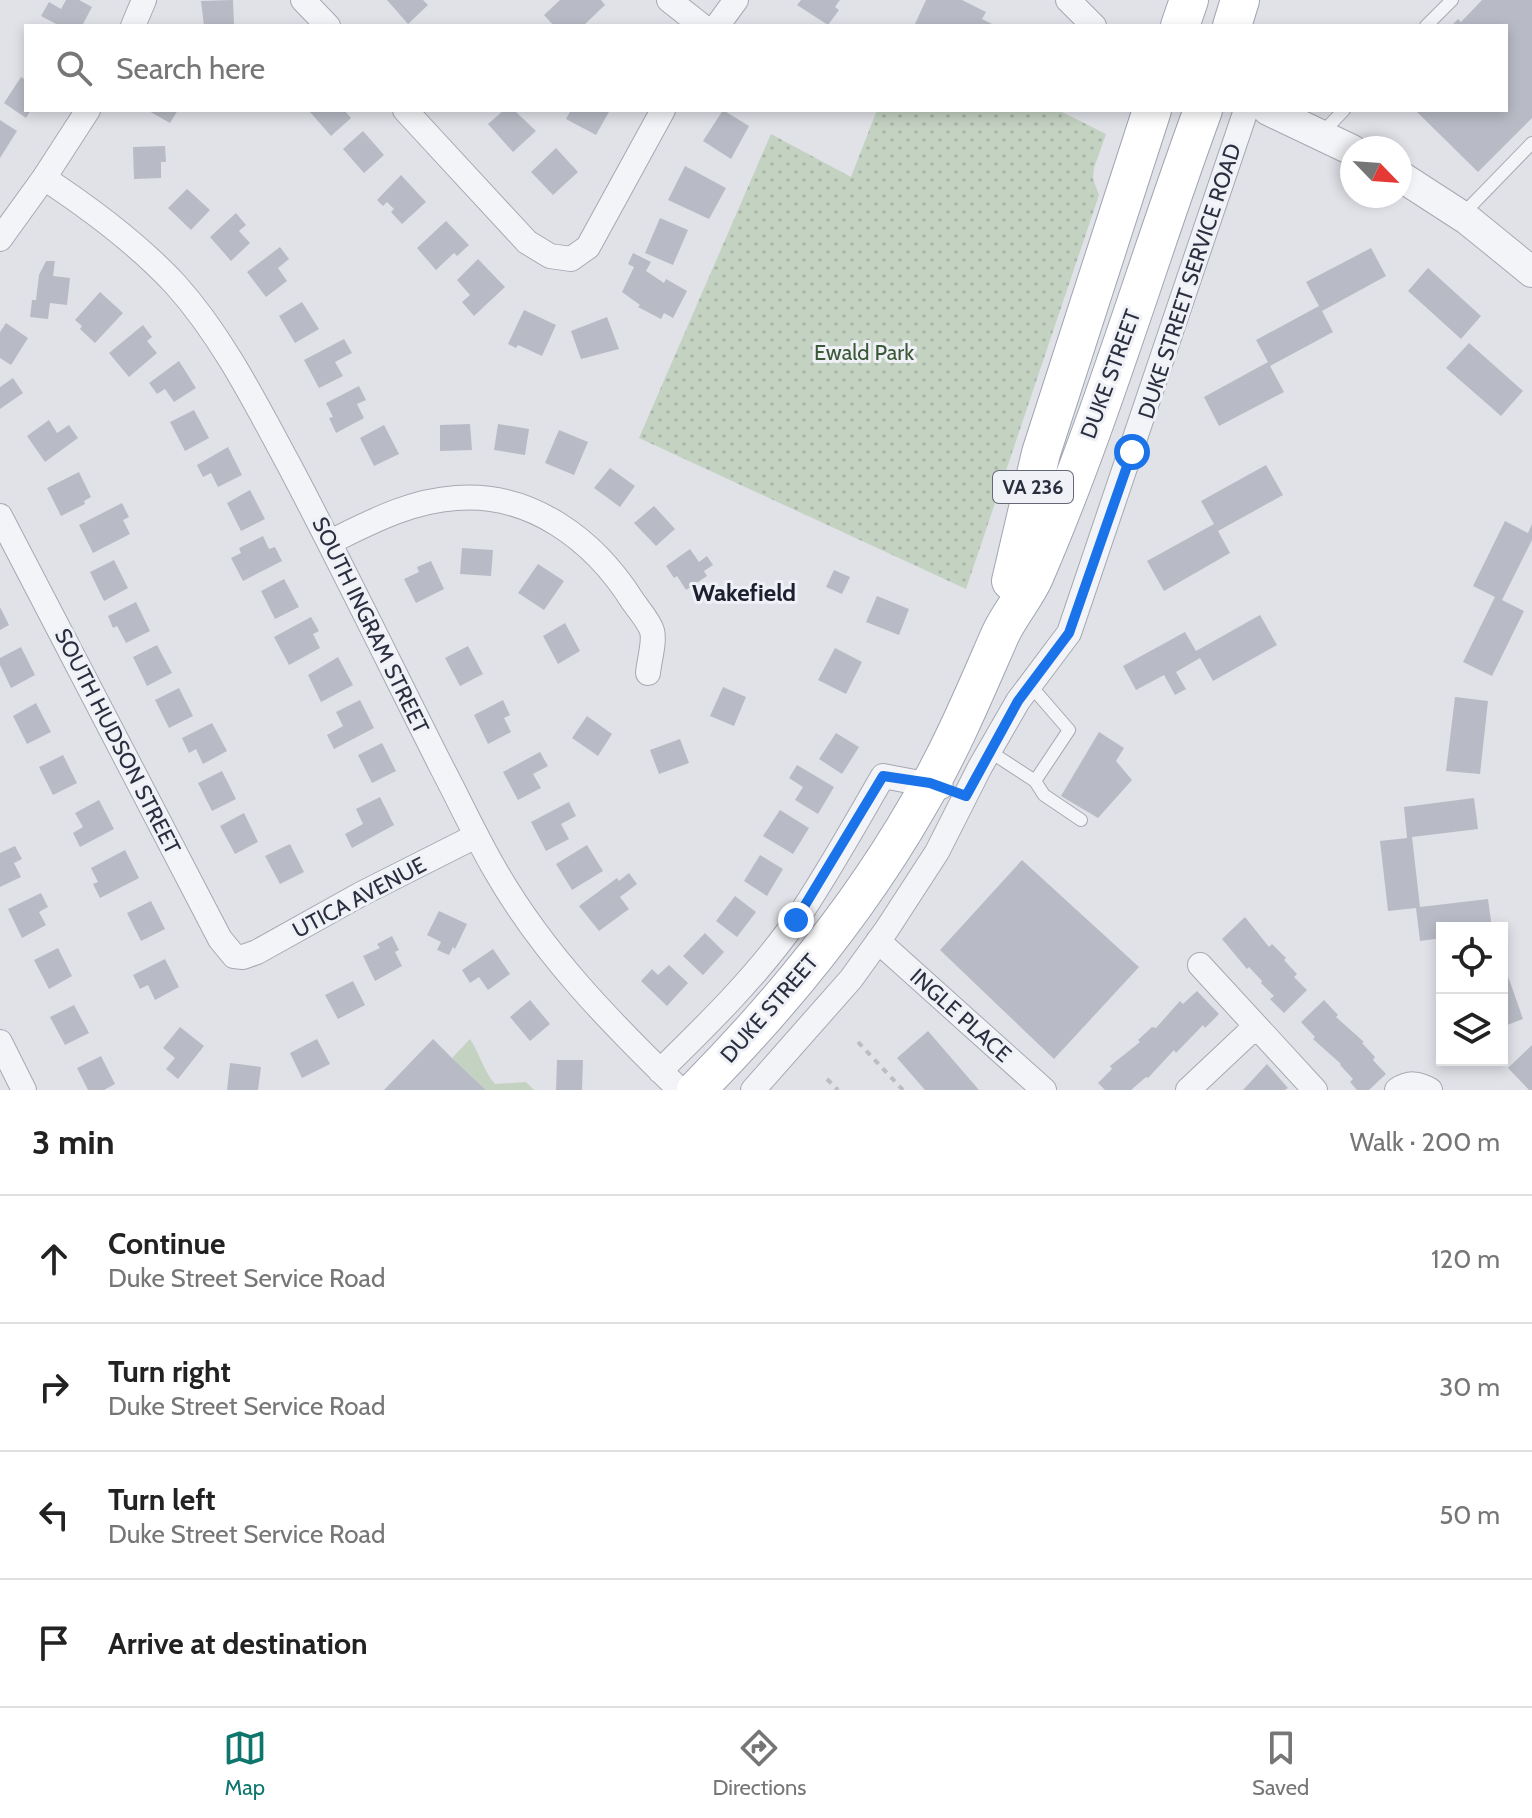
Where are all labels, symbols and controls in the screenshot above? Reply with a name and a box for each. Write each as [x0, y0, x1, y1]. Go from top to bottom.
search box [24, 24, 1508, 112]
icon: search [52, 46, 96, 90]
text: Search here [116, 50, 265, 87]
north arrow [1340, 136, 1412, 208]
street label: DUKE STREET SERVICE ROAD [1132, 140, 1247, 422]
street label: DUKE STREET [1075, 306, 1146, 442]
park label: Ewald Park [814, 339, 914, 366]
route start [1114, 434, 1150, 470]
road number: VA 236 [993, 471, 1073, 503]
street label: SOUTH INGRAM STREET [306, 513, 435, 738]
district label: Wakefield [692, 578, 796, 607]
street label: SOUTH HUDSON STREET [49, 624, 186, 859]
street label: UTICA AVENUE [288, 851, 430, 944]
route end [778, 902, 814, 938]
map controls [1436, 922, 1508, 1066]
button: locate [1436, 922, 1508, 994]
street label: DUKE STREET [715, 948, 824, 1068]
street label: INGLE PLACE [905, 963, 1017, 1068]
button: layers [1436, 994, 1508, 1066]
text: 3 min [32, 1121, 114, 1163]
text: Walk · 200 m [1350, 1126, 1500, 1158]
text: Continue [108, 1225, 225, 1262]
icon: ahead [32, 1237, 76, 1281]
text: 120 m [1431, 1243, 1500, 1275]
text: Duke Street Service Road [108, 1262, 385, 1294]
text: Turn right [108, 1353, 231, 1390]
icon: right [32, 1365, 76, 1409]
text: 30 m [1439, 1371, 1500, 1403]
text: Duke Street Service Road [108, 1390, 385, 1422]
text: Turn left [108, 1481, 216, 1518]
icon: left [32, 1493, 76, 1537]
text: 50 m [1439, 1499, 1500, 1531]
text: Duke Street Service Road [108, 1518, 385, 1550]
icon: arrive [32, 1621, 76, 1665]
text: Arrive at destination [108, 1625, 368, 1662]
tab: Map [223, 1726, 267, 1801]
tab: Directions [712, 1726, 806, 1801]
tab: Saved [1252, 1726, 1309, 1801]

